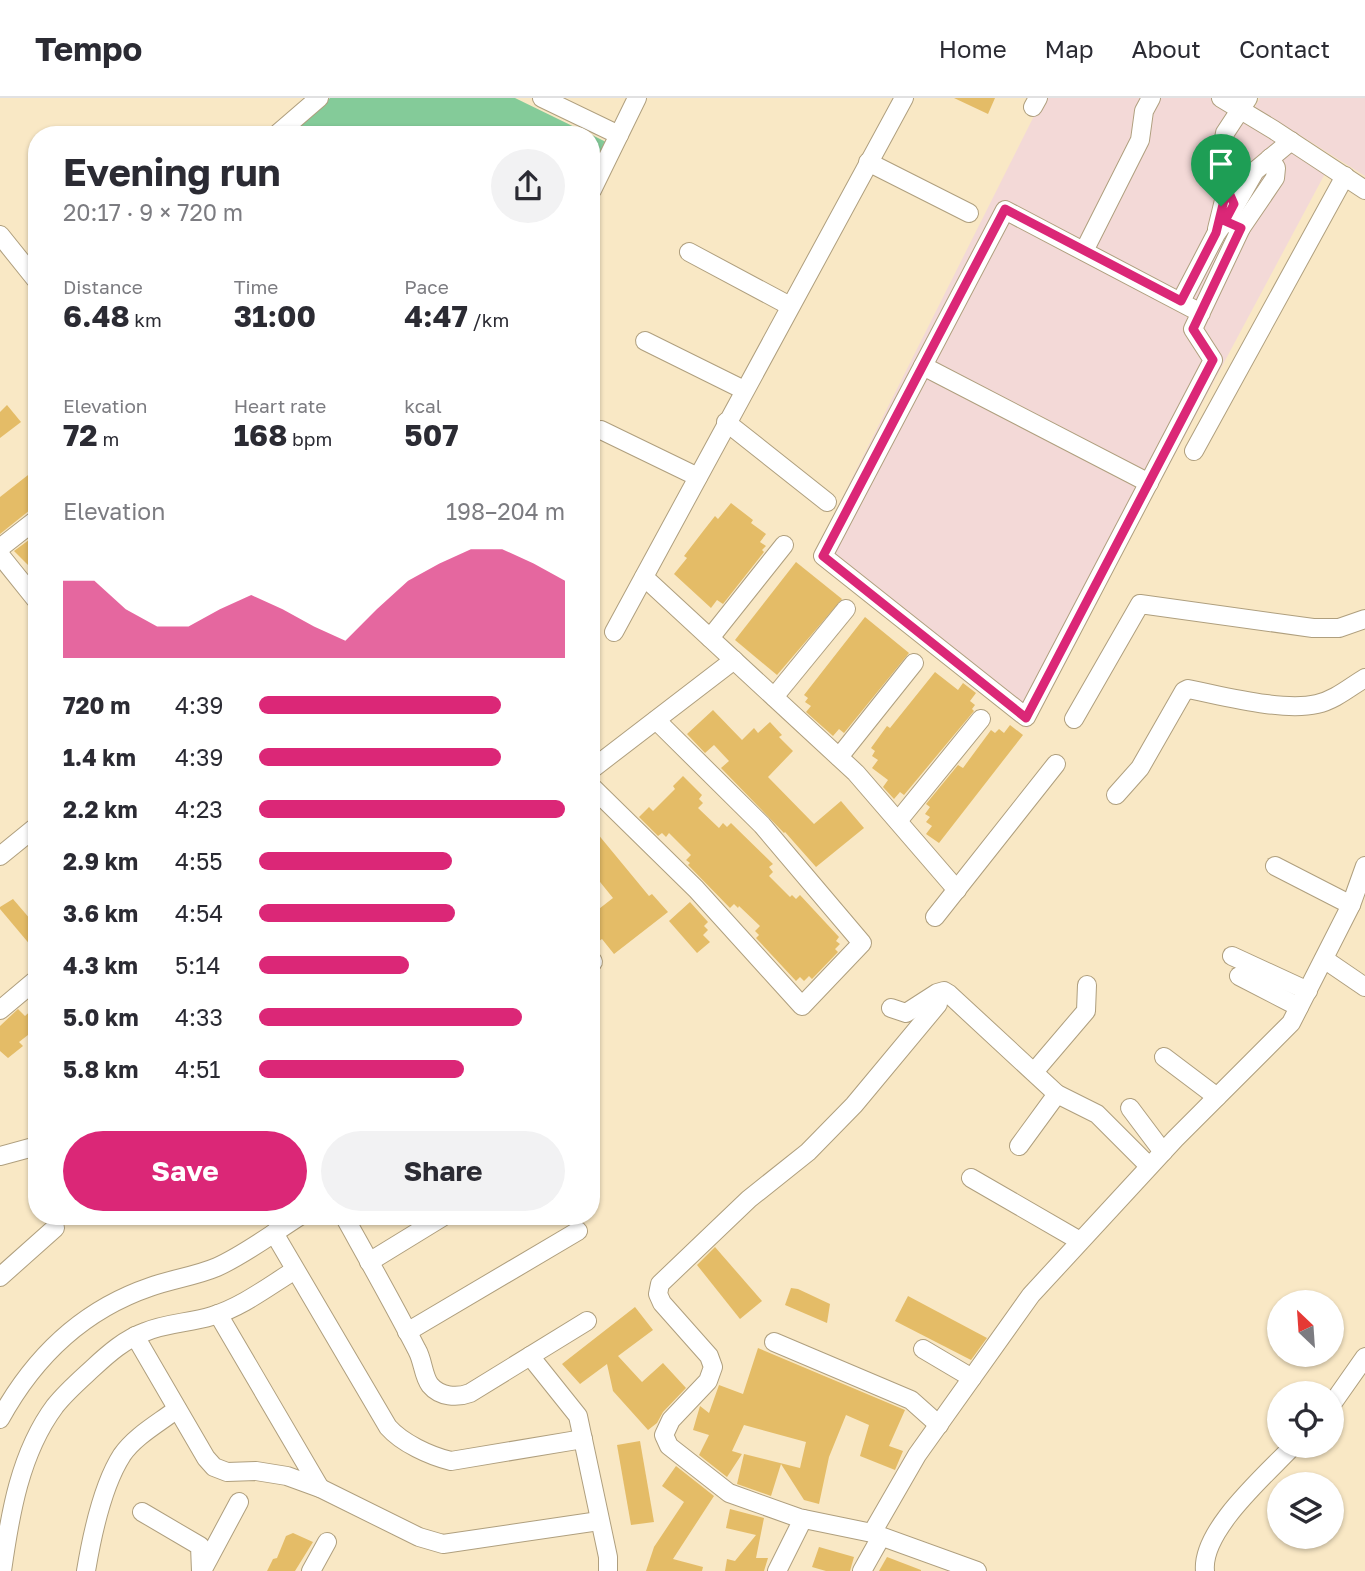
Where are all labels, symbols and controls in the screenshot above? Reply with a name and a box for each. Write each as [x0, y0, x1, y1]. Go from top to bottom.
text: Tempo [35, 29, 142, 68]
text: Home [939, 34, 1007, 63]
text: Map [1045, 34, 1094, 63]
text: About [1132, 34, 1201, 63]
text: Contact [1239, 34, 1330, 63]
pin [1191, 134, 1251, 206]
icon: arrive [1202, 145, 1240, 183]
text: Evening run [63, 149, 281, 194]
button: share [491, 149, 565, 223]
text: 20:17 · 9 × 720 m [63, 198, 243, 226]
text: Distance [63, 275, 143, 298]
text: Time [234, 275, 278, 298]
text: Pace [404, 275, 449, 298]
text: 6.48 [63, 298, 130, 334]
text: 31:00 [234, 298, 316, 334]
text: 4:47 [404, 298, 468, 334]
text: km [130, 308, 162, 331]
text: /km [468, 308, 509, 331]
text: Elevation [63, 394, 148, 417]
text: Heart rate [234, 394, 326, 417]
text: kcal [404, 394, 442, 417]
text: 72 [63, 417, 98, 453]
text: 168 [234, 417, 287, 453]
text: 507 [404, 417, 458, 453]
text: m [98, 427, 119, 450]
text: bpm [287, 427, 332, 450]
text: Elevation [63, 497, 165, 525]
text: 198–204 m [446, 497, 565, 525]
text: 720 m [63, 691, 130, 719]
text: 4:39 [175, 691, 223, 719]
text: 1.4 km [63, 743, 136, 771]
text: 4:39 [175, 743, 223, 771]
text: 2.2 km [63, 795, 138, 823]
text: 4:23 [175, 795, 223, 823]
text: 2.9 km [63, 847, 138, 875]
text: 4:55 [175, 847, 223, 875]
text: 3.6 km [63, 899, 138, 927]
text: 4:54 [175, 899, 223, 927]
text: 4.3 km [63, 951, 138, 979]
text: 5:14 [175, 951, 220, 979]
text: 5.0 km [63, 1003, 139, 1031]
text: 4:33 [175, 1003, 223, 1031]
text: 5.8 km [63, 1055, 138, 1083]
text: 4:51 [175, 1055, 220, 1083]
button: Save [63, 1131, 307, 1211]
button: Share [321, 1131, 565, 1211]
north arrow [1267, 1290, 1344, 1367]
map controls [1267, 1290, 1344, 1549]
button: locate [1267, 1381, 1344, 1458]
button: layers [1267, 1472, 1344, 1549]

